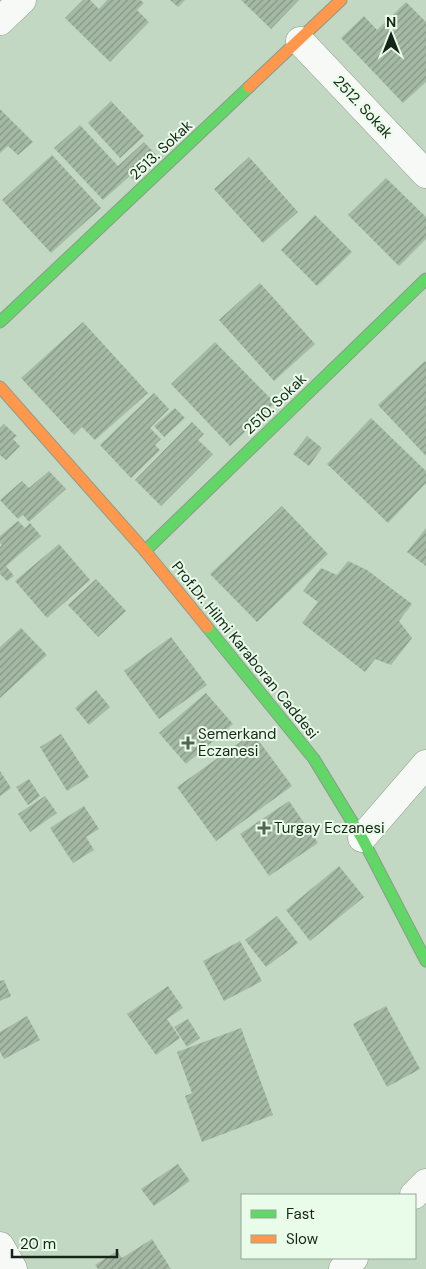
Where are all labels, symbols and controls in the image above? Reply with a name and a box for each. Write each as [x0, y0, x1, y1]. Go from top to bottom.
north arrow [366, 10, 416, 60]
text: N [386, 13, 396, 31]
street label: 2512. Sokak [329, 71, 398, 143]
street label: 2513. Sokak [125, 115, 197, 184]
street label: 2510. Sokak [239, 369, 311, 439]
street label: Prof.Dr. Hilmi Karaboran Caddesi [167, 557, 323, 743]
place label: Semerkand Eczanesi [198, 724, 276, 761]
marker: Semerkand Eczanesi [182, 737, 194, 749]
place label: Turgay Eczanesi [274, 818, 385, 838]
marker: Turgay Eczanesi [258, 822, 270, 834]
legend [241, 1194, 416, 1259]
text: Fast [286, 1204, 315, 1224]
scale bar [12, 1226, 118, 1258]
text: Slow [286, 1229, 319, 1249]
text: 20 m [20, 1234, 56, 1254]

